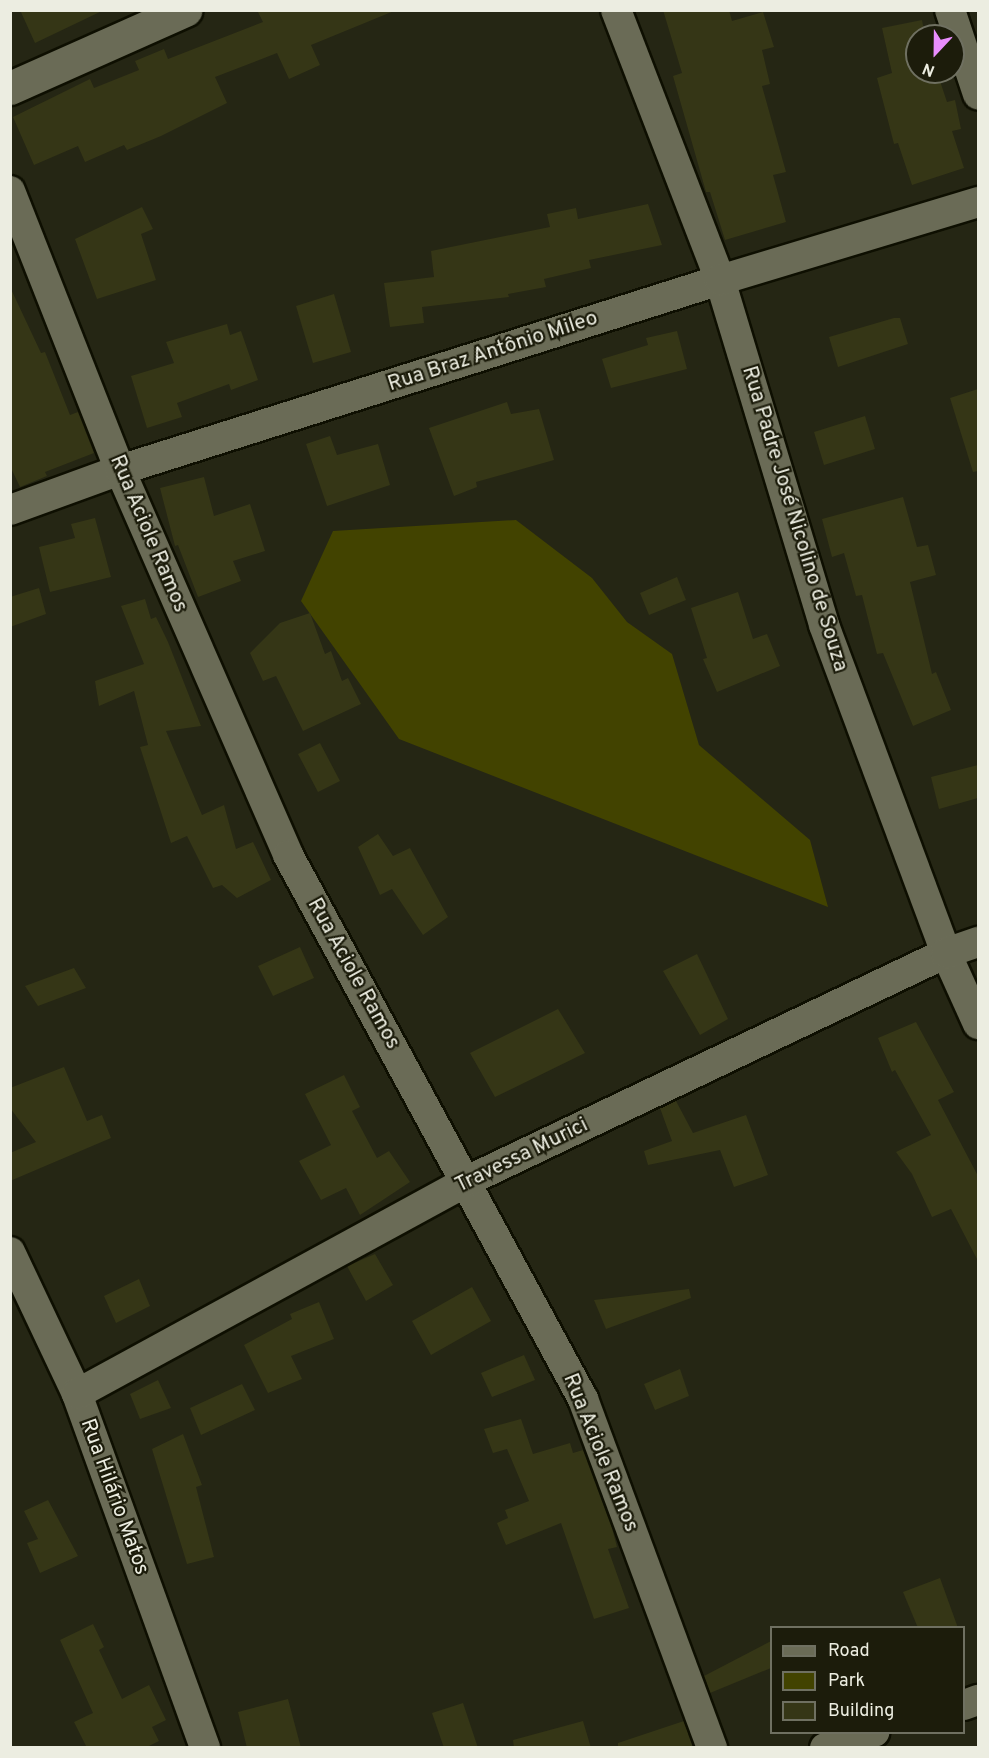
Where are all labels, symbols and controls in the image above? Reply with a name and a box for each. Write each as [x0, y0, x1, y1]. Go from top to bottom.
north arrow [905, 24, 965, 84]
text: N [920, 57, 938, 80]
street label: Rua Braz Antônio Mileo [384, 306, 602, 398]
street label: Rua Padre José Nicolino de Souza [735, 363, 853, 675]
street label: Rua Aciole Ramos [103, 451, 193, 617]
street label: Rua Aciole Ramos [301, 894, 405, 1054]
street label: Travessa Murici [452, 1113, 592, 1199]
street label: Rua Aciole Ramos [557, 1370, 643, 1536]
street label: Rua Hilário Matos [74, 1415, 154, 1579]
legend [770, 1626, 965, 1734]
text: Road [828, 1640, 870, 1663]
text: Park [828, 1670, 865, 1693]
text: Building [828, 1700, 894, 1723]

